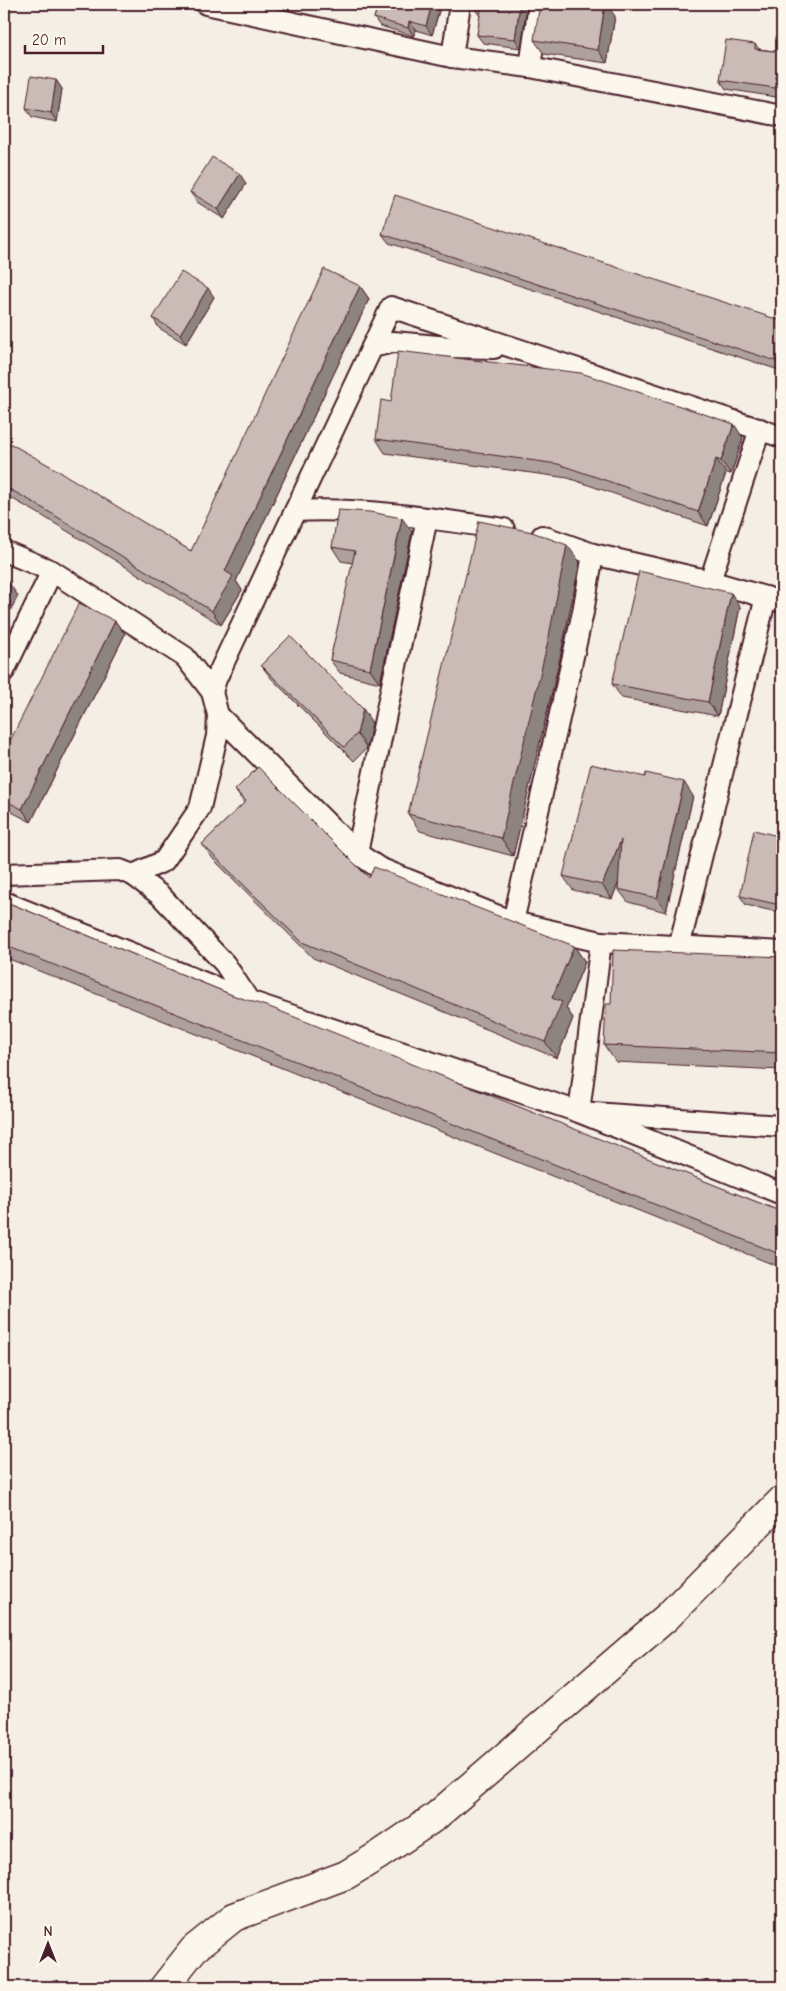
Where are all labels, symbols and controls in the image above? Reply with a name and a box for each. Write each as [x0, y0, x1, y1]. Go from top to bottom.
scale bar [25, 22, 102, 54]
text: 20 m [32, 31, 66, 49]
north arrow [22, 1918, 72, 1968]
text: N [43, 1923, 53, 1940]

